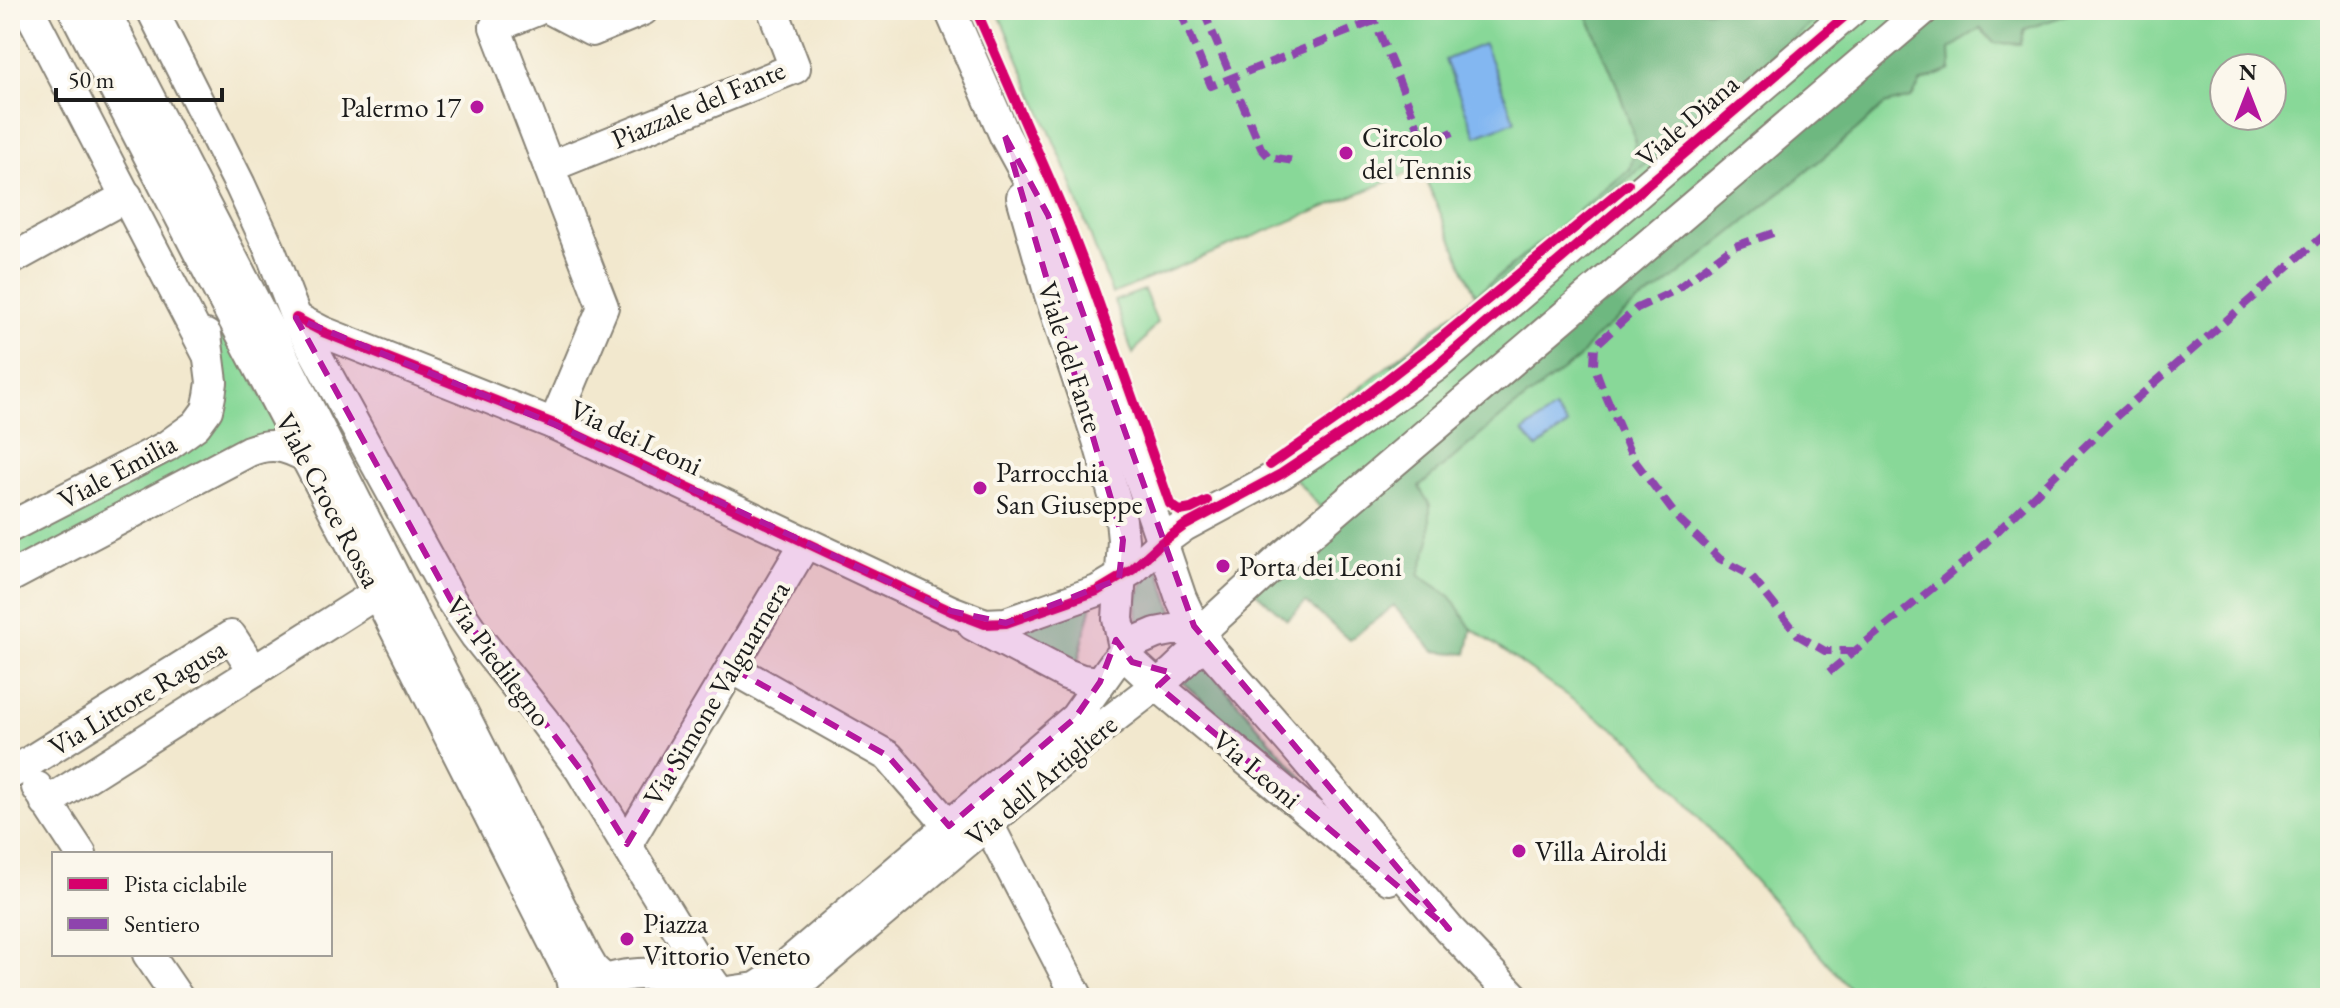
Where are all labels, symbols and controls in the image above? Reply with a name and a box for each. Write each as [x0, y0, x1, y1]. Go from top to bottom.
street label: Piazzale del Fante [606, 51, 790, 157]
scale bar [56, 52, 222, 102]
north arrow [2208, 52, 2288, 132]
text: N [2239, 58, 2257, 87]
text: 50 m [68, 64, 115, 95]
street label: Viale Diana [1628, 65, 1746, 174]
place label: Palermo 17 [341, 89, 462, 125]
marker: Palermo 17 [468, 98, 486, 116]
place label: Circolo del Tennis [1362, 119, 1472, 187]
marker: Circolo del Tennis [1337, 144, 1355, 162]
street label: Viale del Fante [1030, 277, 1112, 437]
street label: Via dei Leoni [564, 391, 708, 483]
street label: Viale Croce Rossa [268, 406, 391, 594]
street label: Viale Emilia [52, 425, 183, 517]
place label: Parrocchia San Giuseppe [996, 454, 1143, 522]
marker: Parrocchia San Giuseppe [971, 479, 989, 497]
place label: Porta dei Leoni [1239, 548, 1402, 584]
marker: Porta dei Leoni [1214, 557, 1232, 575]
street label: Via Simone Valguarnera [635, 573, 798, 812]
street label: Via Piedilegno [438, 589, 560, 733]
street label: Via Littore Ragusa [42, 629, 233, 764]
street label: Via dell'Artigliere [958, 706, 1124, 854]
street label: Via Leoni [1205, 722, 1309, 816]
place label: Villa Airoldi [1535, 833, 1667, 869]
marker: Villa Airoldi [1510, 842, 1528, 860]
legend [52, 852, 332, 956]
text: Pista ciclabile [124, 868, 247, 899]
place label: Piazza Vittorio Veneto [643, 905, 811, 973]
text: Sentiero [124, 908, 200, 939]
marker: Piazza Vittorio Veneto [618, 930, 636, 948]

